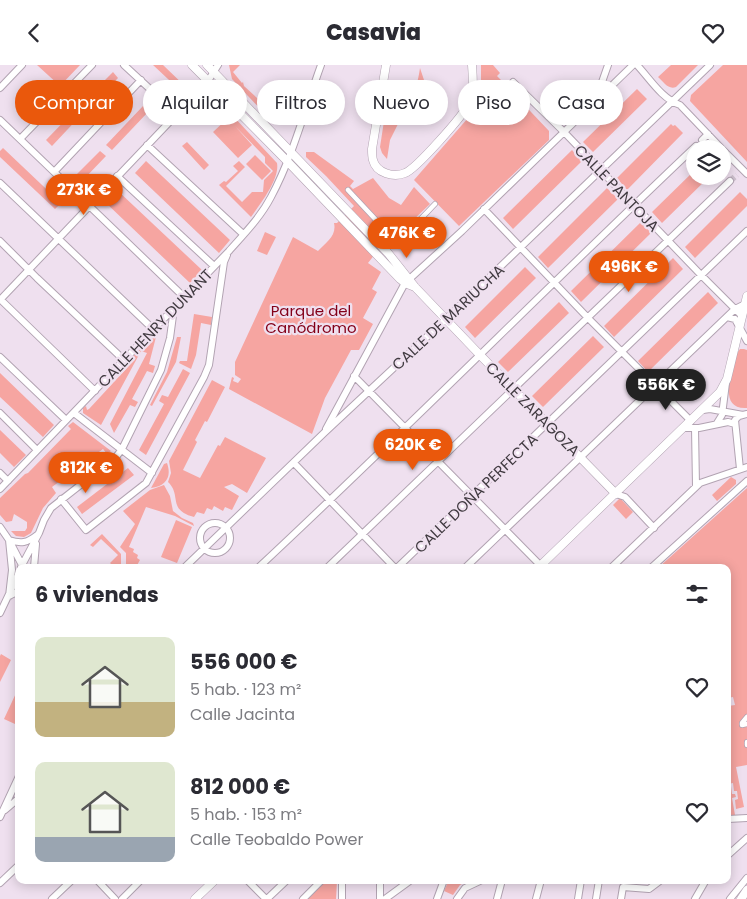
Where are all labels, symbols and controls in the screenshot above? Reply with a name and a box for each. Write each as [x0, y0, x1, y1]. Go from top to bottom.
text: Casavia [326, 17, 421, 48]
icon: back [20, 19, 48, 47]
icon: heart [699, 19, 727, 47]
chip: Comprar [15, 80, 133, 125]
chip: Alquilar [143, 80, 247, 125]
chip: Filtros [257, 80, 345, 125]
chip: Nuevo [355, 80, 448, 125]
chip: Piso [458, 80, 530, 125]
chip: Casa [540, 80, 623, 125]
street label: CALLE PANTOJA [570, 140, 664, 236]
map controls [686, 140, 731, 185]
button: layers [686, 140, 731, 185]
pin: 273K € [43, 173, 125, 216]
text: 273K € [57, 178, 111, 201]
pin: 476K € [366, 217, 448, 259]
text: 476K € [379, 221, 435, 244]
pin: 496K € [588, 251, 670, 293]
text: 496K € [600, 255, 658, 278]
street label: CALLE DE MARIUCHA [387, 259, 509, 375]
street label: CALLE HENRY DUNANT [93, 264, 217, 392]
park label: Parque del Canódromo [265, 300, 357, 338]
street label: CALLE ZARAGOZA [481, 357, 585, 461]
pin: 556K € [625, 369, 707, 411]
text: 556K € [637, 373, 695, 396]
street label: CALLE DOÑA PERFECTA [410, 428, 542, 558]
pin: 620K € [372, 429, 454, 471]
text: 620K € [384, 433, 442, 456]
pin: 812K € [45, 451, 127, 494]
text: 812K € [60, 456, 112, 479]
text: 6 viviendas [35, 580, 159, 609]
icon: filters [683, 580, 711, 608]
text: 556 000 € [190, 647, 297, 676]
icon: home [75, 657, 135, 717]
icon: heart [683, 673, 711, 701]
text: 5 hab. · 123 m² [190, 678, 301, 701]
text: Calle Jacinta [190, 703, 295, 726]
text: 812 000 € [190, 772, 290, 801]
icon: home [75, 782, 135, 842]
icon: heart [683, 798, 711, 826]
text: 5 hab. · 153 m² [190, 803, 302, 826]
text: Calle Teobaldo Power [190, 828, 363, 851]

